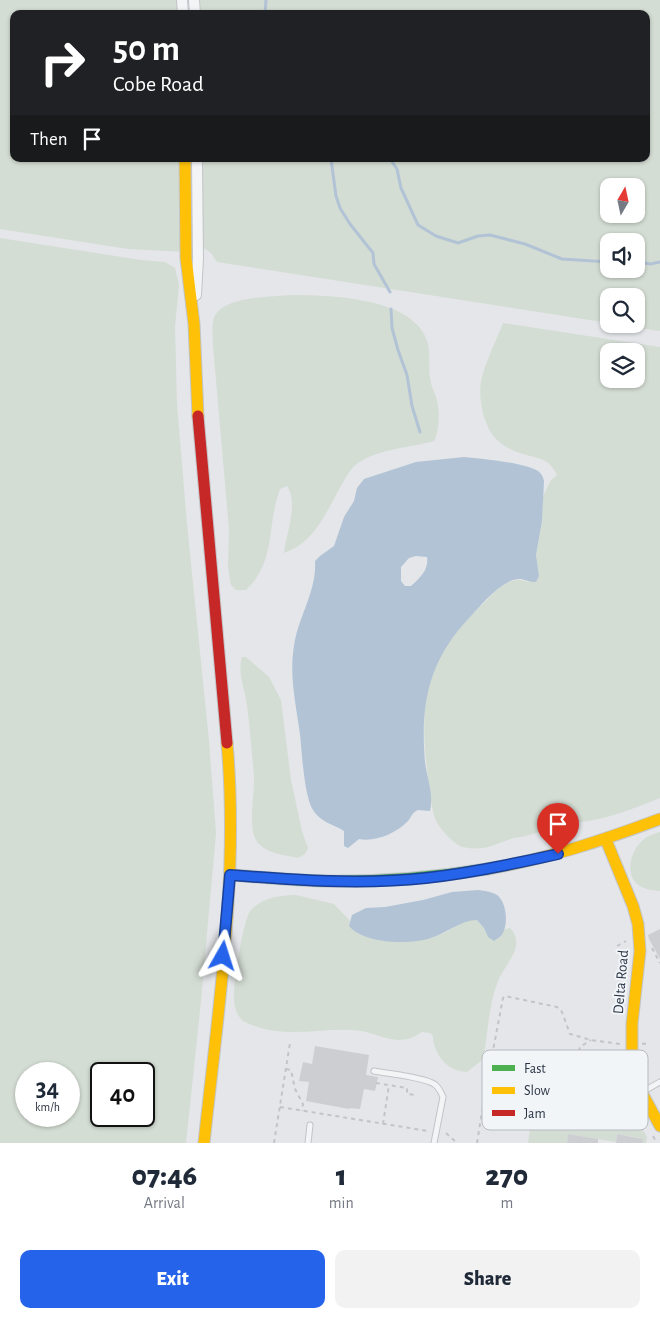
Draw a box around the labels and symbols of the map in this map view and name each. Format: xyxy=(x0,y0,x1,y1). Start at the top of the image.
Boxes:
north arrow xyxy=(600,178,645,222)
pin xyxy=(537,803,579,854)
position arrow xyxy=(196,929,248,981)
street label: Delta Road xyxy=(611,949,631,1015)
legend xyxy=(482,1050,648,1130)
speed limit sign: 40 xyxy=(90,1062,155,1127)
text: Fast xyxy=(524,1062,546,1076)
text: Slow xyxy=(524,1084,551,1098)
text: Jam xyxy=(524,1107,546,1121)

